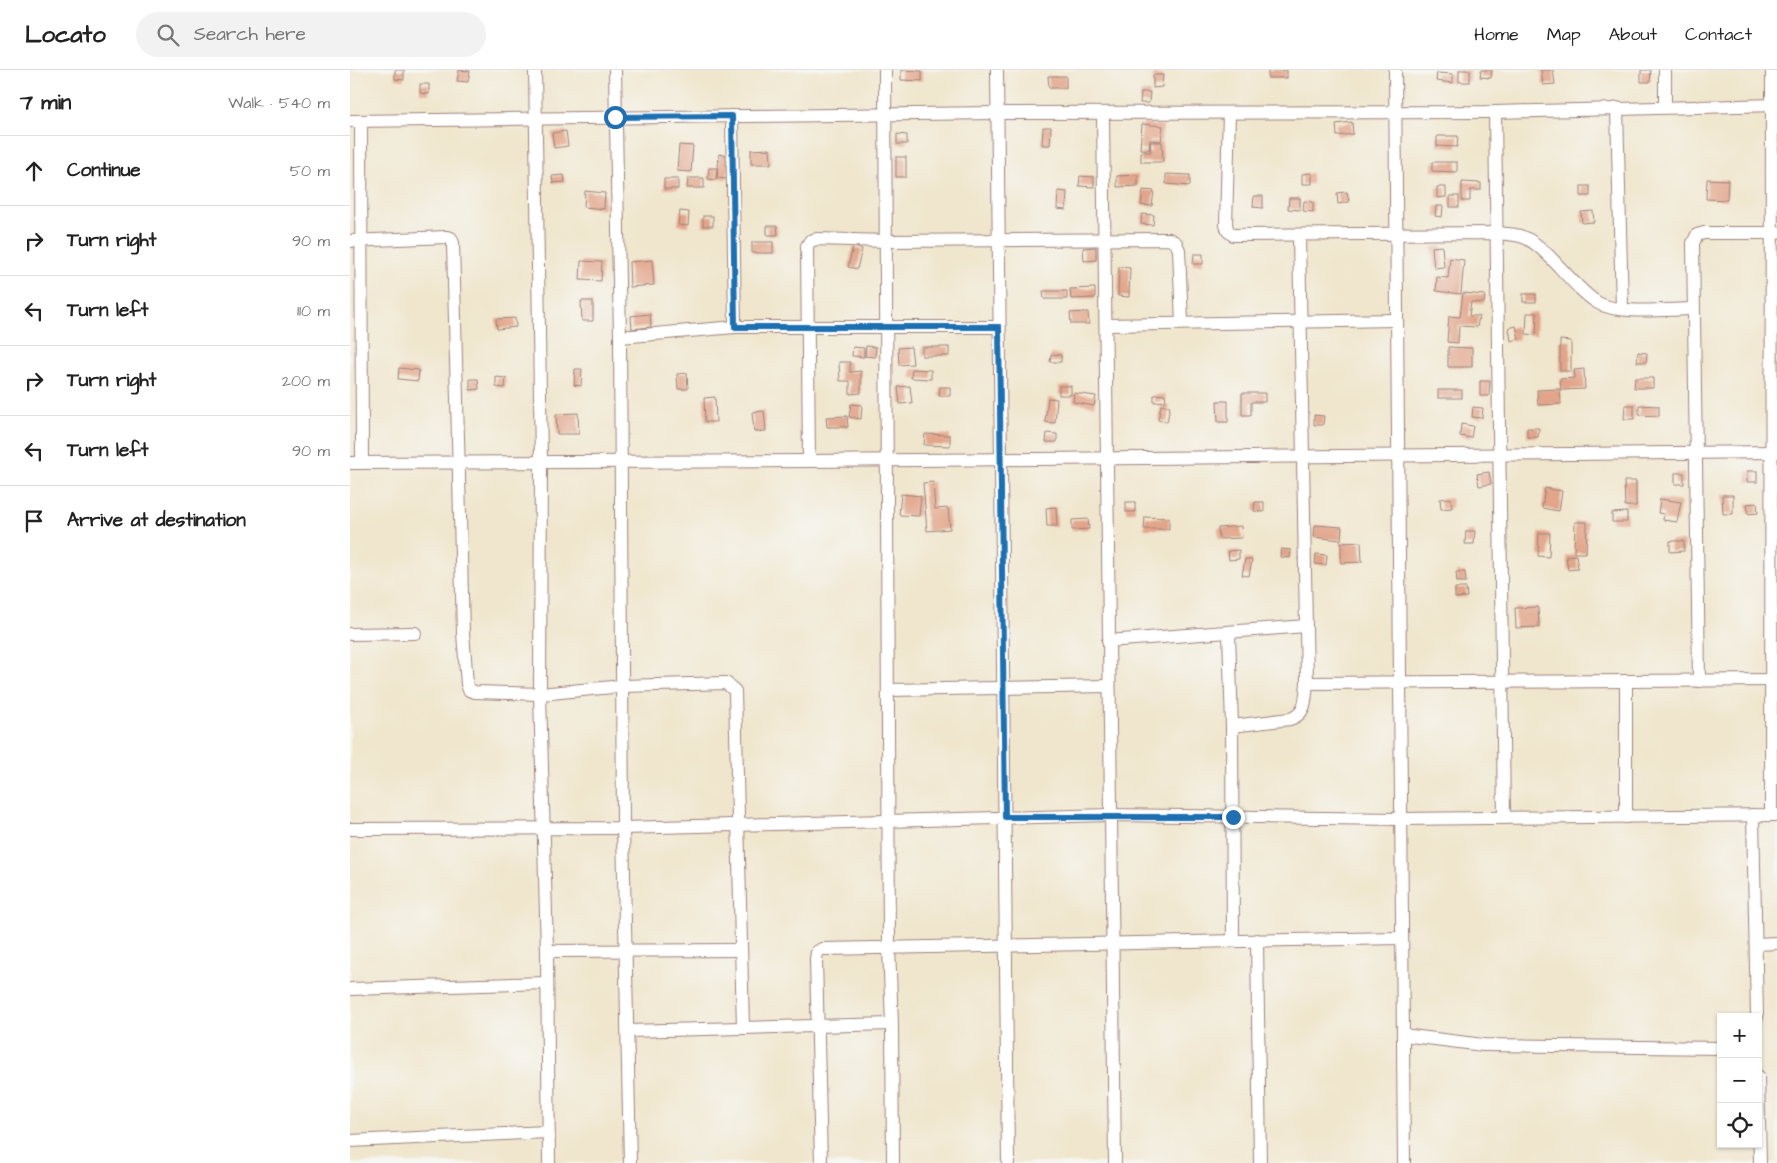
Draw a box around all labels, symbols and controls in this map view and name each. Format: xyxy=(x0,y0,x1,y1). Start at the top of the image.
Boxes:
search box xyxy=(136,12,486,57)
text: Locato xyxy=(25,18,106,52)
icon: search xyxy=(154,21,182,49)
text: Search here xyxy=(194,21,306,48)
text: Home xyxy=(1474,22,1519,47)
text: Map xyxy=(1547,22,1581,47)
text: About xyxy=(1609,22,1657,47)
text: Contact xyxy=(1685,22,1752,47)
text: 7 min xyxy=(20,88,71,117)
text: Walk · 540 m xyxy=(228,92,330,114)
route start xyxy=(604,106,627,129)
icon: ahead xyxy=(20,157,48,185)
text: Continue xyxy=(67,157,141,184)
text: 50 m xyxy=(290,160,330,182)
icon: right xyxy=(20,227,48,255)
text: Turn right xyxy=(67,227,156,254)
text: 90 m xyxy=(292,230,330,252)
icon: left xyxy=(20,297,48,325)
text: Turn left xyxy=(67,297,148,324)
text: 110 m xyxy=(297,300,330,322)
icon: right xyxy=(20,367,48,395)
text: Turn right xyxy=(67,367,156,394)
text: 200 m xyxy=(282,370,330,392)
icon: left xyxy=(20,437,48,465)
text: Turn left xyxy=(67,437,148,464)
text: 90 m xyxy=(292,440,330,462)
icon: arrive xyxy=(20,507,48,535)
text: Arrive at destination xyxy=(67,507,246,534)
route end xyxy=(1222,806,1245,829)
map controls xyxy=(1717,1013,1762,1148)
button: + xyxy=(1717,1013,1762,1058)
button: − xyxy=(1717,1058,1762,1103)
button: locate xyxy=(1717,1103,1762,1148)

